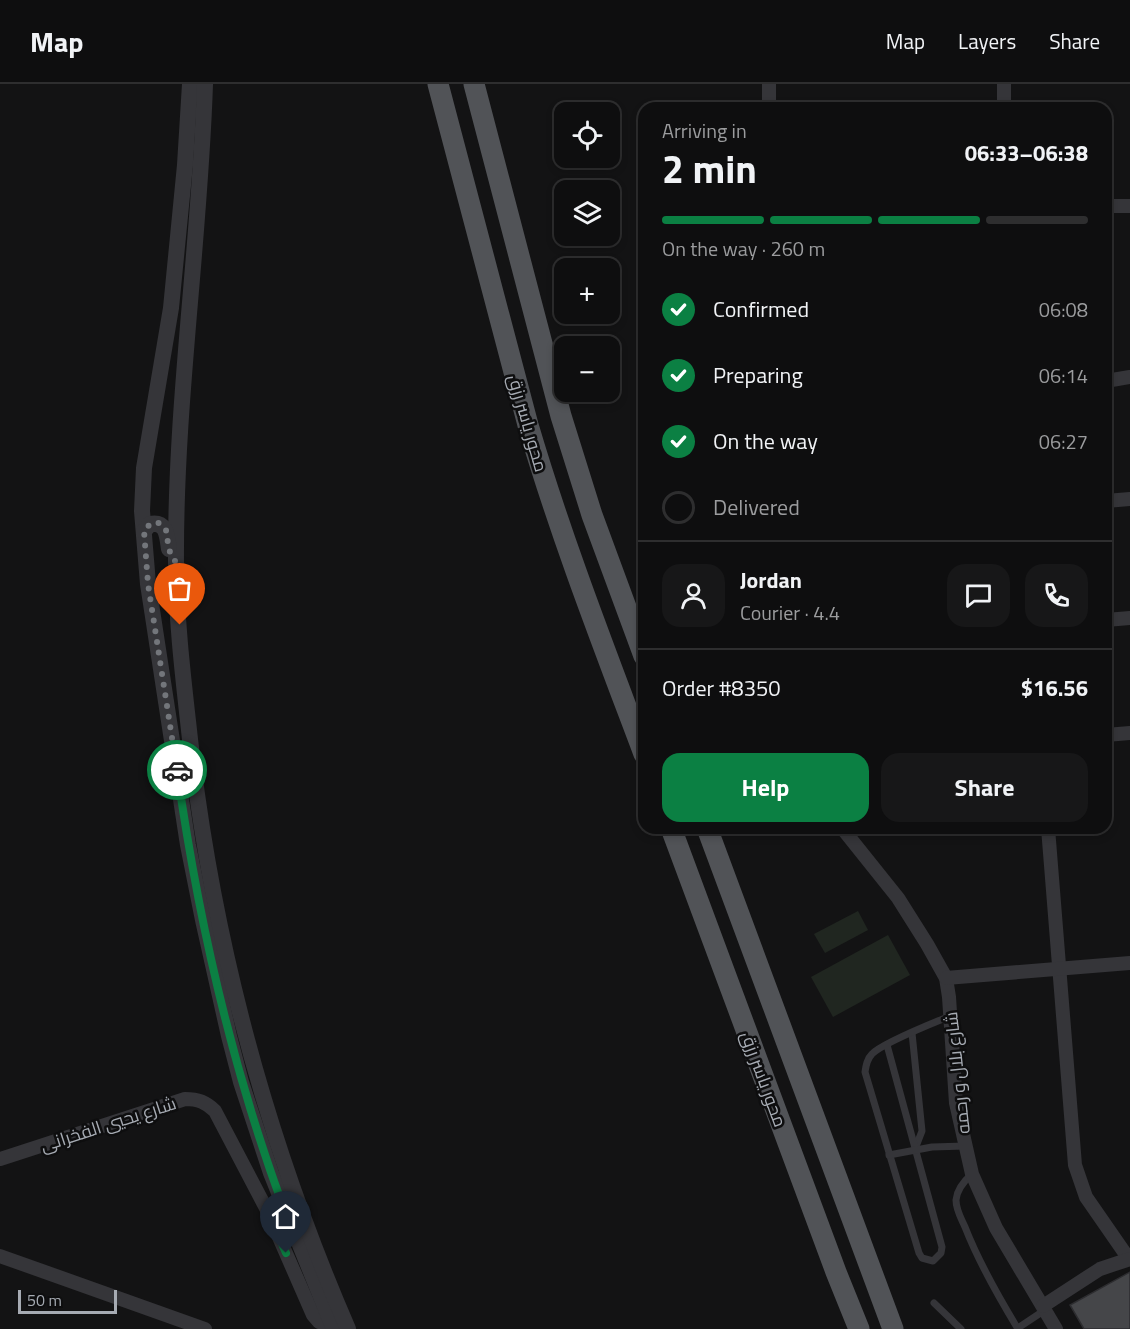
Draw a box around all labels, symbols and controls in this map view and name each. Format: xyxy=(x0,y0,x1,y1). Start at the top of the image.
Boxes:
text: Map xyxy=(30,20,84,63)
text: Map xyxy=(886,25,925,57)
text: Layers xyxy=(958,25,1016,57)
text: Share xyxy=(1049,25,1100,57)
map controls xyxy=(554,102,620,402)
button: locate xyxy=(554,102,620,168)
text: Arriving in xyxy=(662,115,747,146)
text: 06:33–06:38 xyxy=(965,136,1088,170)
text: 2 min xyxy=(662,139,757,198)
button: layers xyxy=(554,180,620,246)
text: On the way · 260 m xyxy=(662,233,825,264)
button: + xyxy=(554,258,620,324)
text: Confirmed xyxy=(713,292,809,326)
icon: check xyxy=(662,293,695,326)
text: 06:08 xyxy=(1039,294,1088,325)
button: − xyxy=(554,336,620,402)
text: Preparing xyxy=(713,358,803,392)
icon: check xyxy=(662,359,695,392)
text: 06:14 xyxy=(1039,360,1088,391)
street label: محور ياسر رزق xyxy=(501,371,555,475)
text: On the way xyxy=(713,424,818,458)
icon: check xyxy=(662,425,695,458)
text: 06:27 xyxy=(1039,426,1088,457)
text: Delivered xyxy=(713,490,800,524)
pin xyxy=(154,563,205,625)
text: Jordan xyxy=(740,563,802,597)
button: person xyxy=(662,564,725,627)
button: chat xyxy=(947,564,1010,627)
button: phone xyxy=(1025,564,1088,627)
icon: bag xyxy=(163,572,196,605)
text: Courier · 4.4 xyxy=(740,597,840,628)
text: Order #8350 xyxy=(662,671,781,705)
text: $16.56 xyxy=(1021,671,1088,705)
courier xyxy=(147,740,207,800)
button: Help xyxy=(662,753,869,822)
button: Share xyxy=(881,753,1088,822)
icon: car xyxy=(161,754,194,787)
street label: شارع بلال و رحمه xyxy=(937,1011,977,1135)
street label: محور ياسر رزق xyxy=(734,1027,794,1131)
street label: شارع يحيي الفخرانى xyxy=(37,1089,179,1159)
pin xyxy=(260,1191,311,1253)
icon: home xyxy=(269,1200,302,1233)
scale bar xyxy=(18,1287,117,1314)
text: 50 m xyxy=(27,1288,62,1312)

